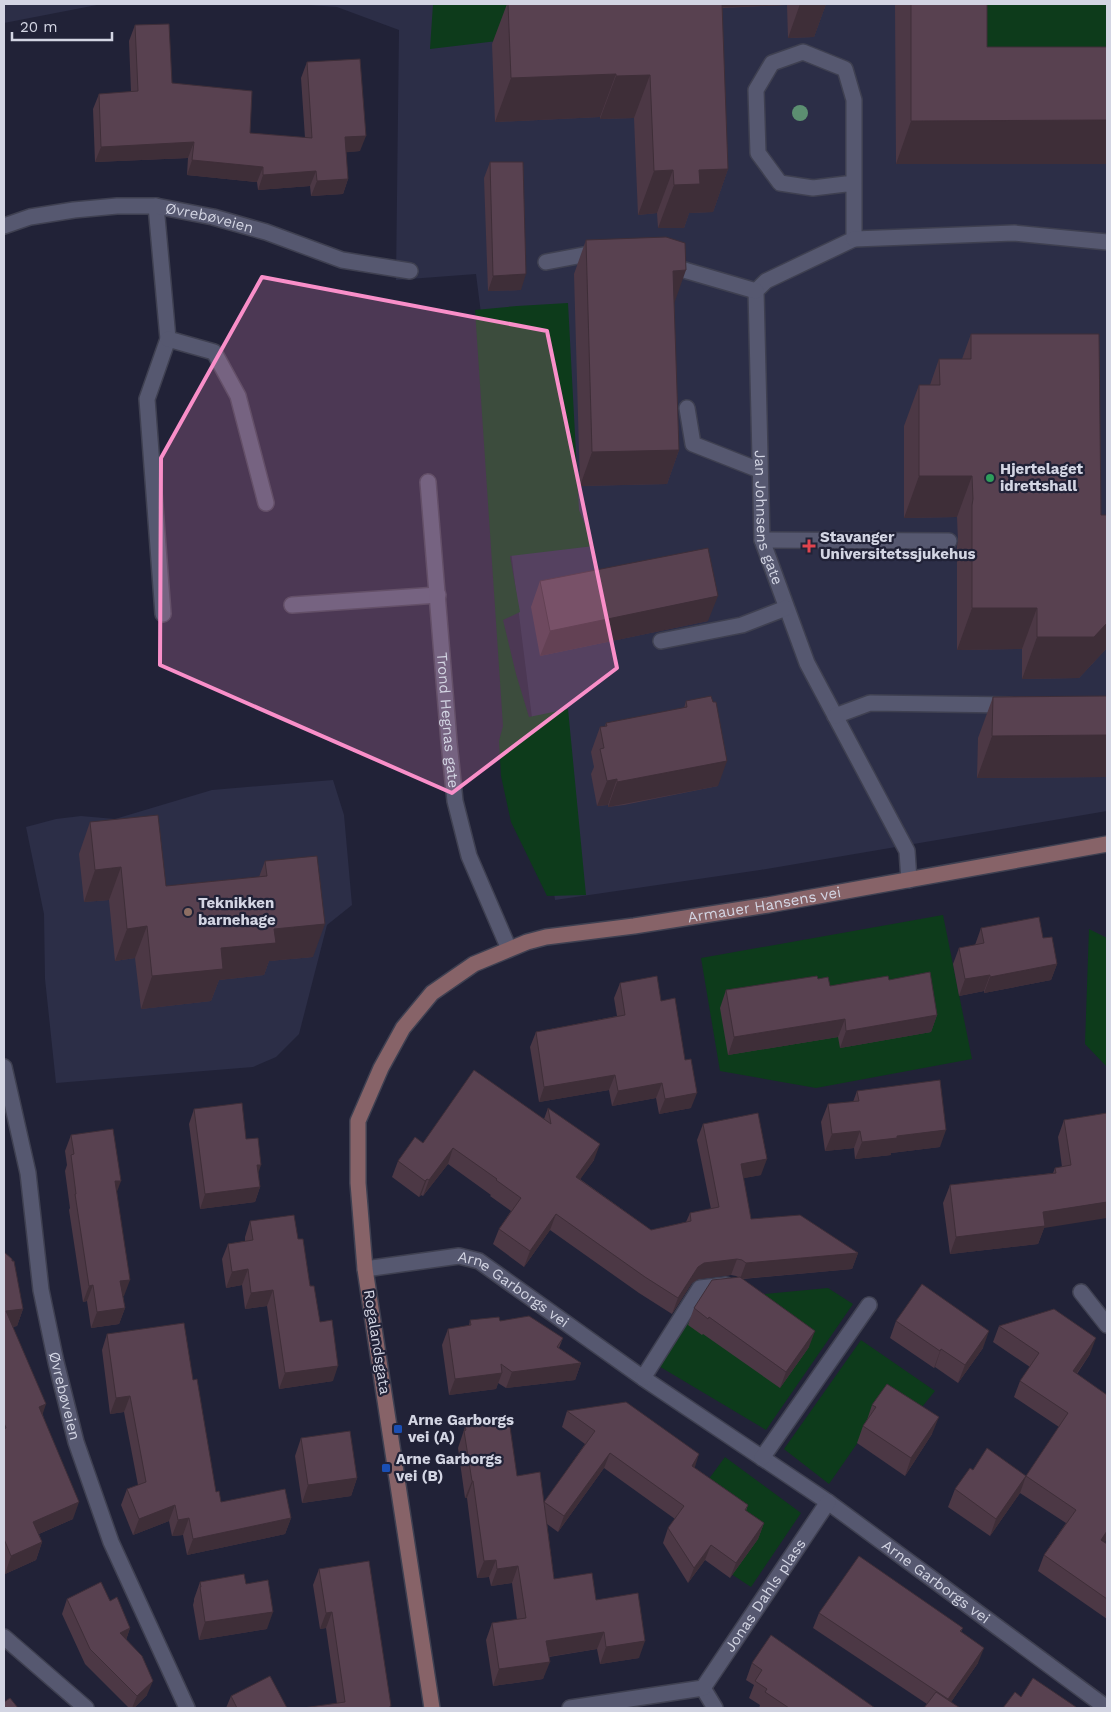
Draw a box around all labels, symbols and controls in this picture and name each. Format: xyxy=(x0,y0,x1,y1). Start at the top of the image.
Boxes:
scale bar xyxy=(12,10,112,42)
text: 20 m xyxy=(20,18,58,36)
street label: Øvrebøveien xyxy=(164,199,256,237)
street label: Jan Johnsens gate xyxy=(751,450,787,587)
place label: Hjertelaget idrettshall xyxy=(1000,460,1083,495)
marker: Hjertelaget idrettshall xyxy=(984,472,996,484)
place label: Stavanger Universitetssjukehus xyxy=(820,528,975,563)
marker: Stavanger Universitetssjukehus xyxy=(802,539,816,553)
street label: Trond Hegnas gate xyxy=(433,652,463,789)
street label: Armauer Hansens vei xyxy=(686,883,842,926)
place label: Teknikken barnehage xyxy=(198,894,276,929)
marker: Teknikken barnehage xyxy=(182,906,194,918)
street label: Arne Garborgs vei xyxy=(456,1247,573,1331)
street label: Rogalandsgata xyxy=(360,1288,394,1396)
street label: Øvrebøveien xyxy=(45,1350,84,1442)
place label: Arne Garborgs vei (A) xyxy=(407,1411,514,1446)
marker: Arne Garborgs vei (A) xyxy=(392,1423,404,1435)
place label: Arne Garborgs vei (B) xyxy=(395,1450,502,1485)
marker: Arne Garborgs vei (B) xyxy=(380,1462,392,1474)
street label: Jonas Dahls plass xyxy=(721,1535,810,1656)
street label: Arne Garborgs vei xyxy=(878,1536,994,1628)

